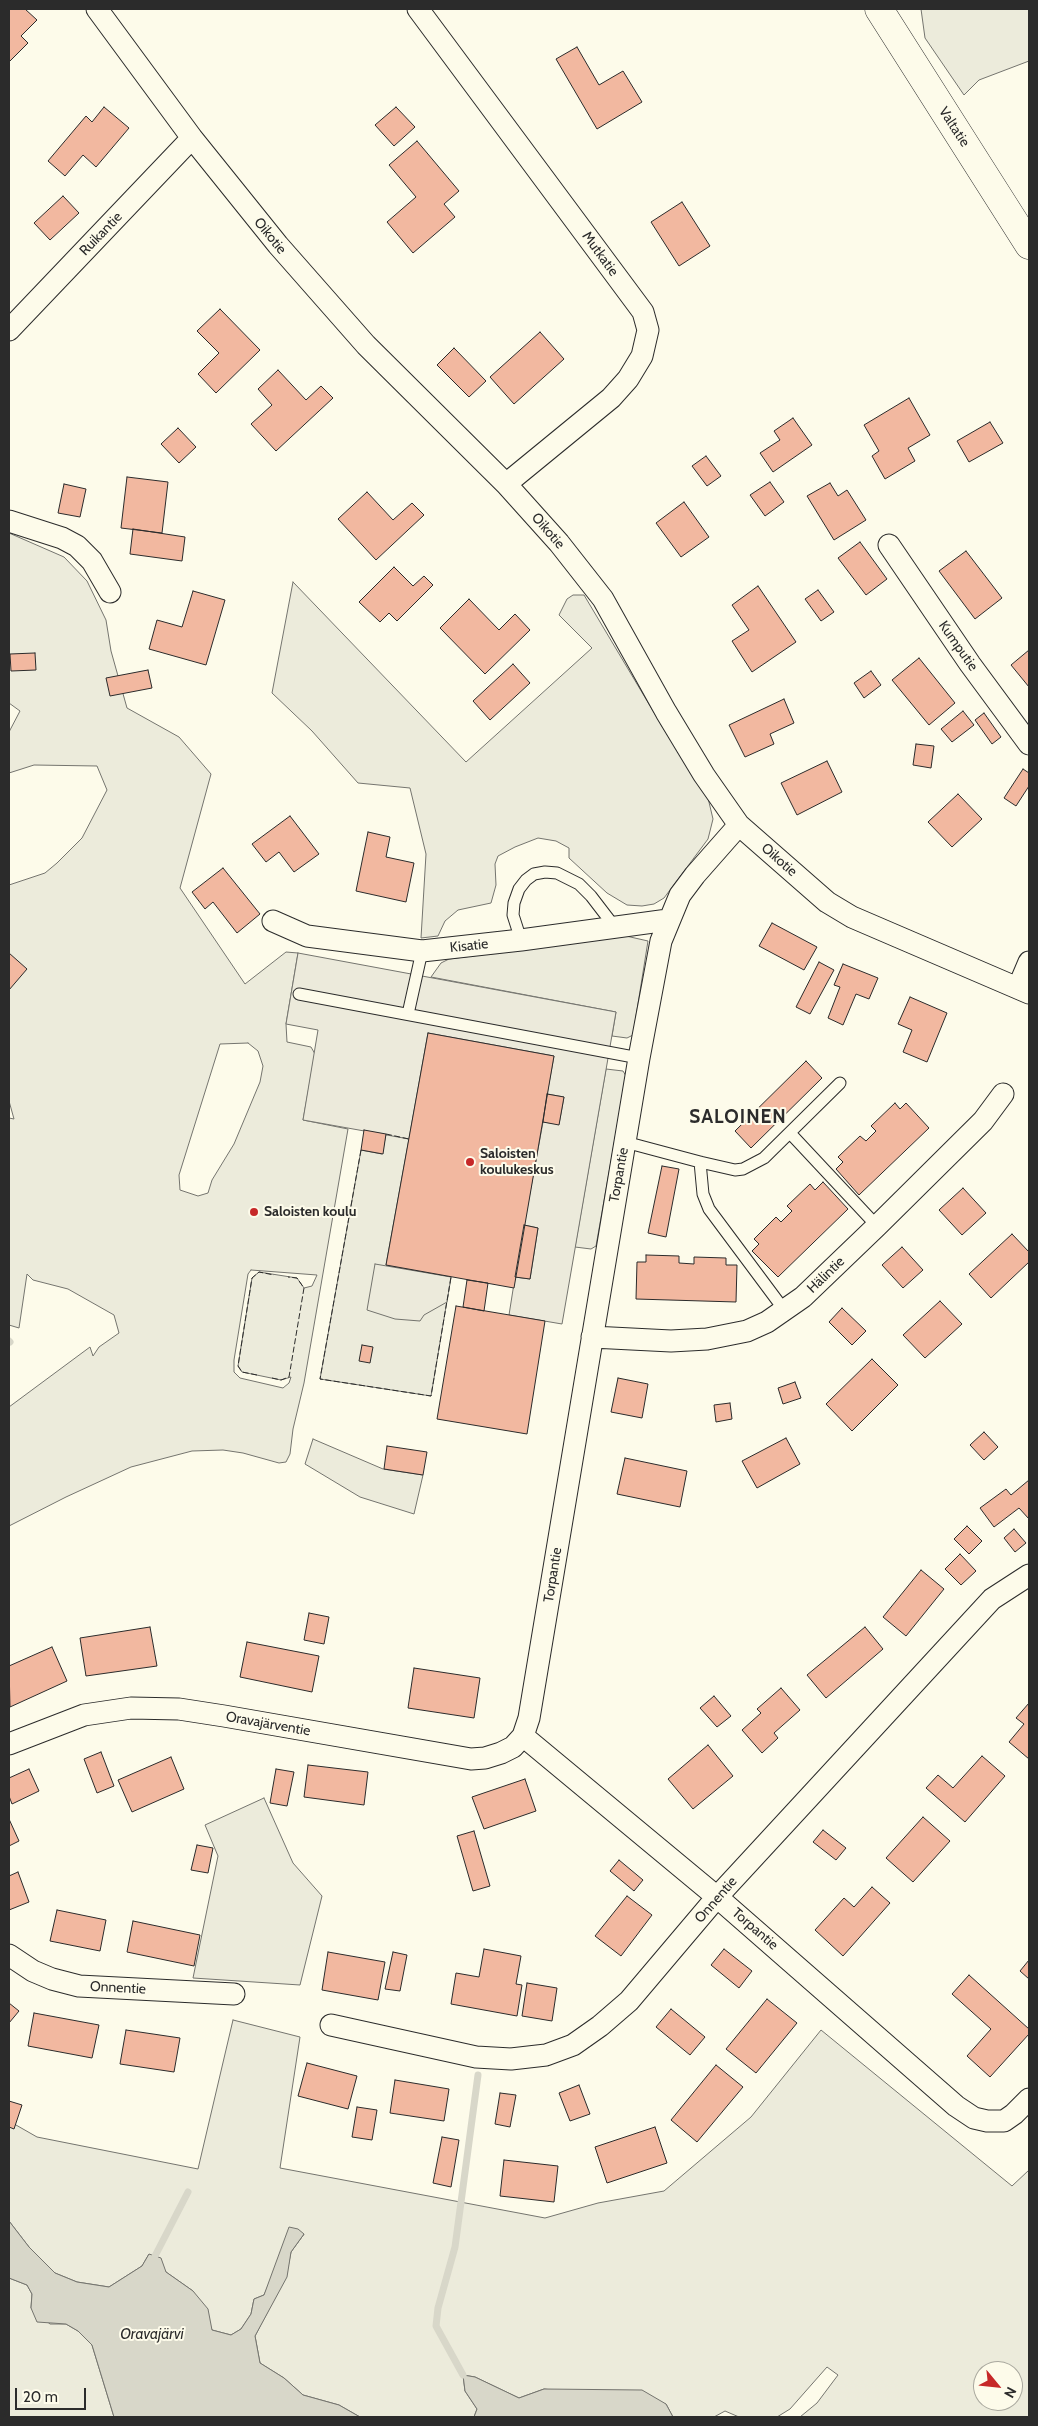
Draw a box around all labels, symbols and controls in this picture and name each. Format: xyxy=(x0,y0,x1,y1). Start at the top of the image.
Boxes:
street label: Valtatie xyxy=(935,104,973,150)
street label: Ruikantie xyxy=(76,209,126,259)
street label: Oikotie xyxy=(250,214,290,258)
street label: Mutkatie xyxy=(578,228,622,280)
street label: Oikotie xyxy=(528,510,568,552)
street label: Kumputie xyxy=(935,618,981,674)
street label: Oikotie xyxy=(758,840,800,880)
street label: Kisatie xyxy=(449,936,489,956)
district label: SALOINEN xyxy=(688,1106,788,1128)
place label: Saloisten koulukeskus xyxy=(480,1146,554,1178)
street label: Torpantie xyxy=(606,1146,632,1204)
marker: Saloisten koulukeskus xyxy=(464,1156,476,1168)
place label: Saloisten koulu xyxy=(264,1204,356,1220)
marker: Saloisten koulu xyxy=(248,1206,260,1218)
street label: Hälintie xyxy=(804,1253,848,1297)
street label: Torpantie xyxy=(540,1546,566,1604)
street label: Oravajärventie xyxy=(224,1708,312,1740)
street label: Onnentie xyxy=(691,1873,741,1927)
street label: Torpantie xyxy=(729,1904,781,1954)
street label: Onnentie xyxy=(90,1978,146,1998)
water label: Oravajärvi xyxy=(120,2326,184,2344)
north arrow xyxy=(973,2361,1023,2411)
scale bar xyxy=(18,2378,89,2410)
text: N xyxy=(1000,2384,1021,2401)
text: 20 m xyxy=(23,2388,58,2406)

